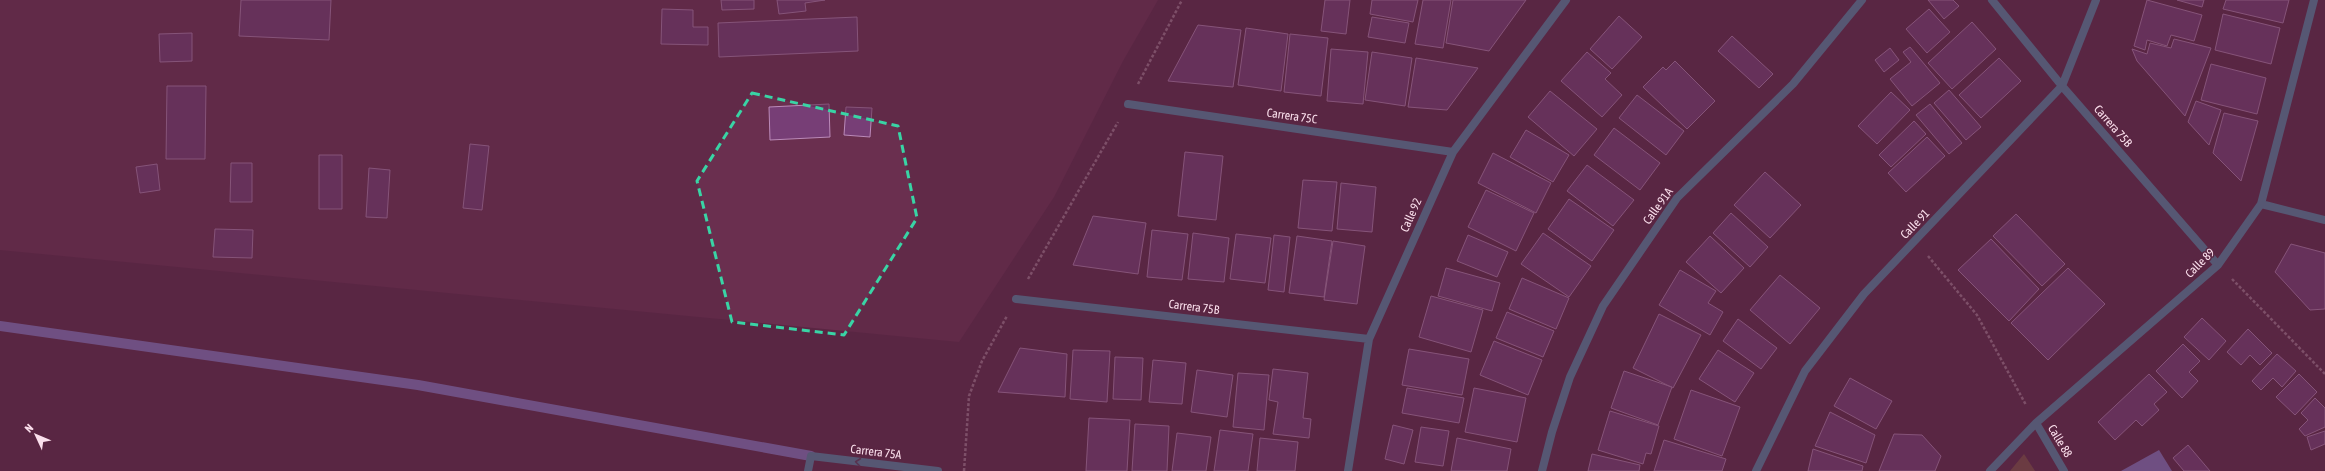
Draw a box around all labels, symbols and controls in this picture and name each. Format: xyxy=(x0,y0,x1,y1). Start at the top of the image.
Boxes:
street label: Carrera 75B xyxy=(2091,102,2135,150)
street label: Carrera 75C xyxy=(1266,106,1319,127)
street label: Calle 91A xyxy=(1640,185,1676,227)
street label: Calle 92 xyxy=(1397,196,1425,234)
street label: Calle 91 xyxy=(1898,206,1933,242)
street label: Calle 89 xyxy=(2182,245,2218,281)
street label: Carrera 75B xyxy=(1168,297,1220,317)
north arrow xyxy=(16,415,56,455)
text: N xyxy=(22,422,35,435)
street label: Calle 88 xyxy=(2045,422,2075,460)
street label: Carrera 75A xyxy=(850,442,902,462)
one-way arrow xyxy=(855,457,861,466)

